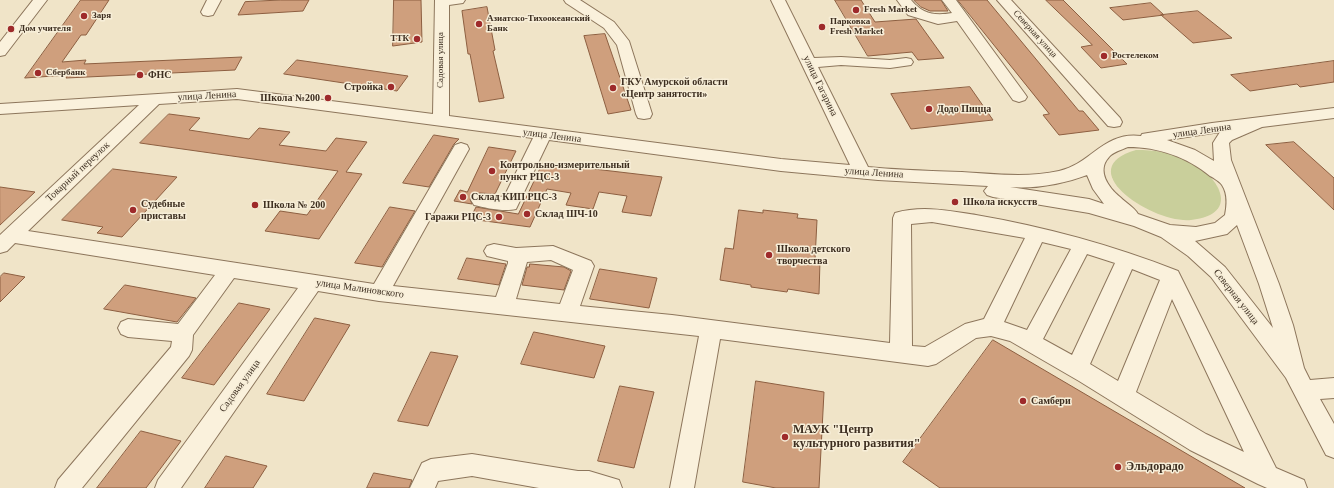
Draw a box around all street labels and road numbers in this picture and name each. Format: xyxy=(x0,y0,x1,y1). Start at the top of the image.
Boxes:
street label: Северная улица xyxy=(1011,8,1059,60)
street label: Садовая улица xyxy=(436,32,446,88)
street label: улица Гагарина xyxy=(800,54,840,118)
street label: улица Ленина xyxy=(177,88,237,104)
street label: улица Ленина xyxy=(1172,121,1232,141)
street label: улица Ленина xyxy=(522,126,582,146)
street label: Товарный переулок xyxy=(44,139,112,205)
street label: улица Ленина xyxy=(844,165,904,181)
street label: Северная улица xyxy=(1211,267,1261,327)
street label: улица Малиновского xyxy=(315,277,405,301)
street label: Садовая улица xyxy=(217,357,263,415)

